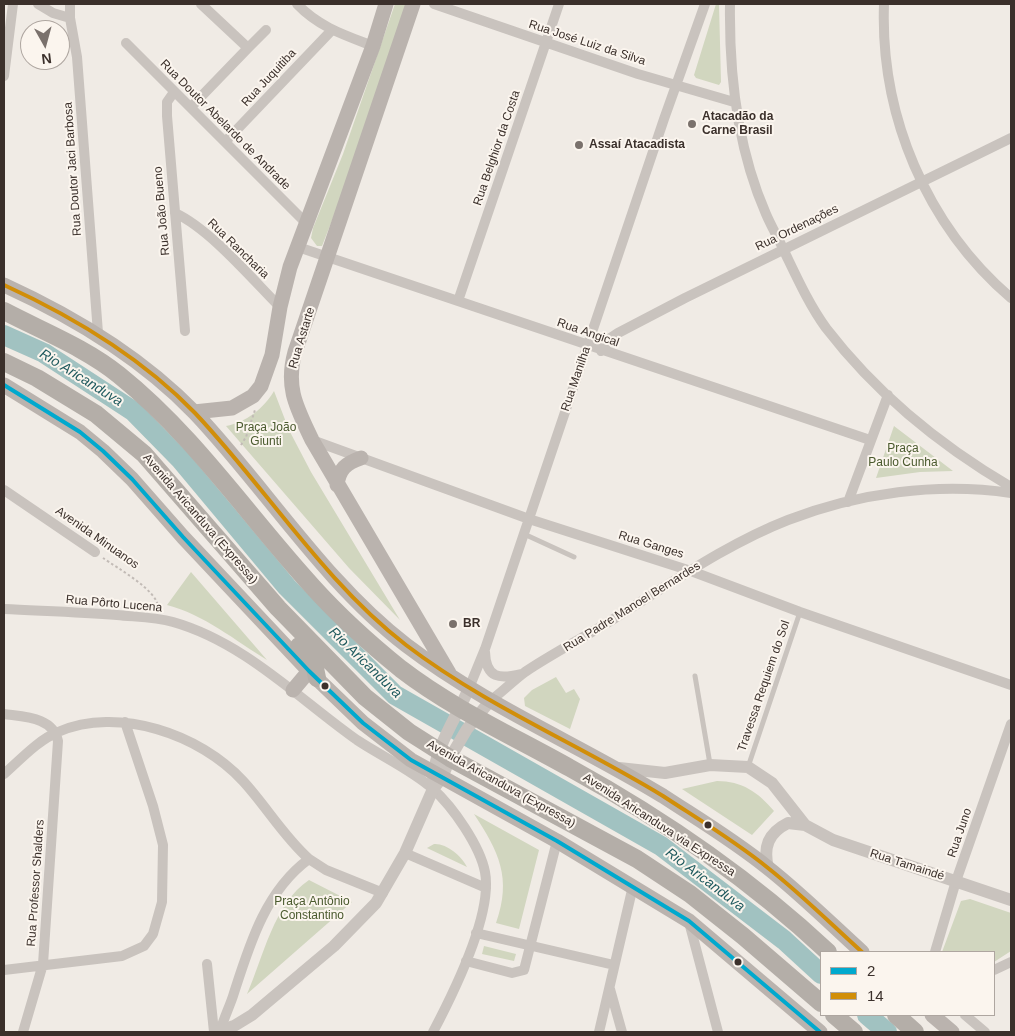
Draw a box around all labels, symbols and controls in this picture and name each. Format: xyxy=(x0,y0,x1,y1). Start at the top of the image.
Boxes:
street label: Rua José Luiz da Silva xyxy=(527,17,647,69)
north arrow xyxy=(20,20,70,70)
street label: Rua Juquitiba xyxy=(239,46,299,110)
text: N xyxy=(41,50,53,67)
street label: Rua Doutor Abelardo de Andrade xyxy=(157,57,293,193)
street label: Rua Belghior da Costa xyxy=(471,89,523,207)
street label: Rua Doutor Jaci Barbosa xyxy=(61,102,85,236)
place label: Atacadão da Carne Brasil xyxy=(702,110,773,138)
marker: Atacadão da Carne Brasil xyxy=(686,118,698,130)
place label: Assaí Atacadista xyxy=(589,138,685,152)
marker: Assaí Atacadista xyxy=(573,139,585,151)
street label: Rua João Bueno xyxy=(151,166,173,256)
street label: Rua Ordenações xyxy=(753,202,841,254)
street label: Rua Rancharia xyxy=(204,216,272,282)
street label: Rua Astarte xyxy=(286,306,318,370)
street label: Rua Angical xyxy=(555,316,621,350)
street label: Rua Manilha xyxy=(558,345,594,413)
water label: Rio Aricanduva xyxy=(36,346,126,410)
park label: Praça João Giunti xyxy=(236,421,296,449)
park label: Praça Paulo Cunha xyxy=(868,442,938,470)
street label: Avenida Aricanduva (Expressa) xyxy=(140,451,260,587)
street label: Avenida Minuanos xyxy=(53,504,141,572)
street label: Rua Ganges xyxy=(617,528,685,562)
street label: Rua Padre Manoel Bernardes xyxy=(561,559,703,655)
street label: Rua Pôrto Lucena xyxy=(65,593,163,615)
place label: BR xyxy=(463,617,480,631)
marker: BR xyxy=(447,618,459,630)
street label: Travessa Requiem do Sol xyxy=(735,619,793,753)
water label: Rio Aricanduva xyxy=(325,624,405,702)
unlabelled marker xyxy=(320,681,330,691)
street label: Avenida Aricanduva (Expressa) xyxy=(424,737,578,831)
street label: Avenida Aricanduva via Expressa xyxy=(580,770,738,880)
street label: Rua Juno xyxy=(945,806,975,860)
street label: Rua Professor Shalders xyxy=(24,819,48,947)
unlabelled marker xyxy=(703,820,713,830)
water label: Rio Aricanduva xyxy=(662,845,748,915)
street label: Rua Tamaindé xyxy=(868,846,946,884)
park label: Praça Antônio Constantino xyxy=(274,895,350,923)
legend xyxy=(820,951,995,1016)
unlabelled marker xyxy=(733,957,743,967)
text: 2 xyxy=(867,962,875,979)
text: 14 xyxy=(867,987,884,1004)

